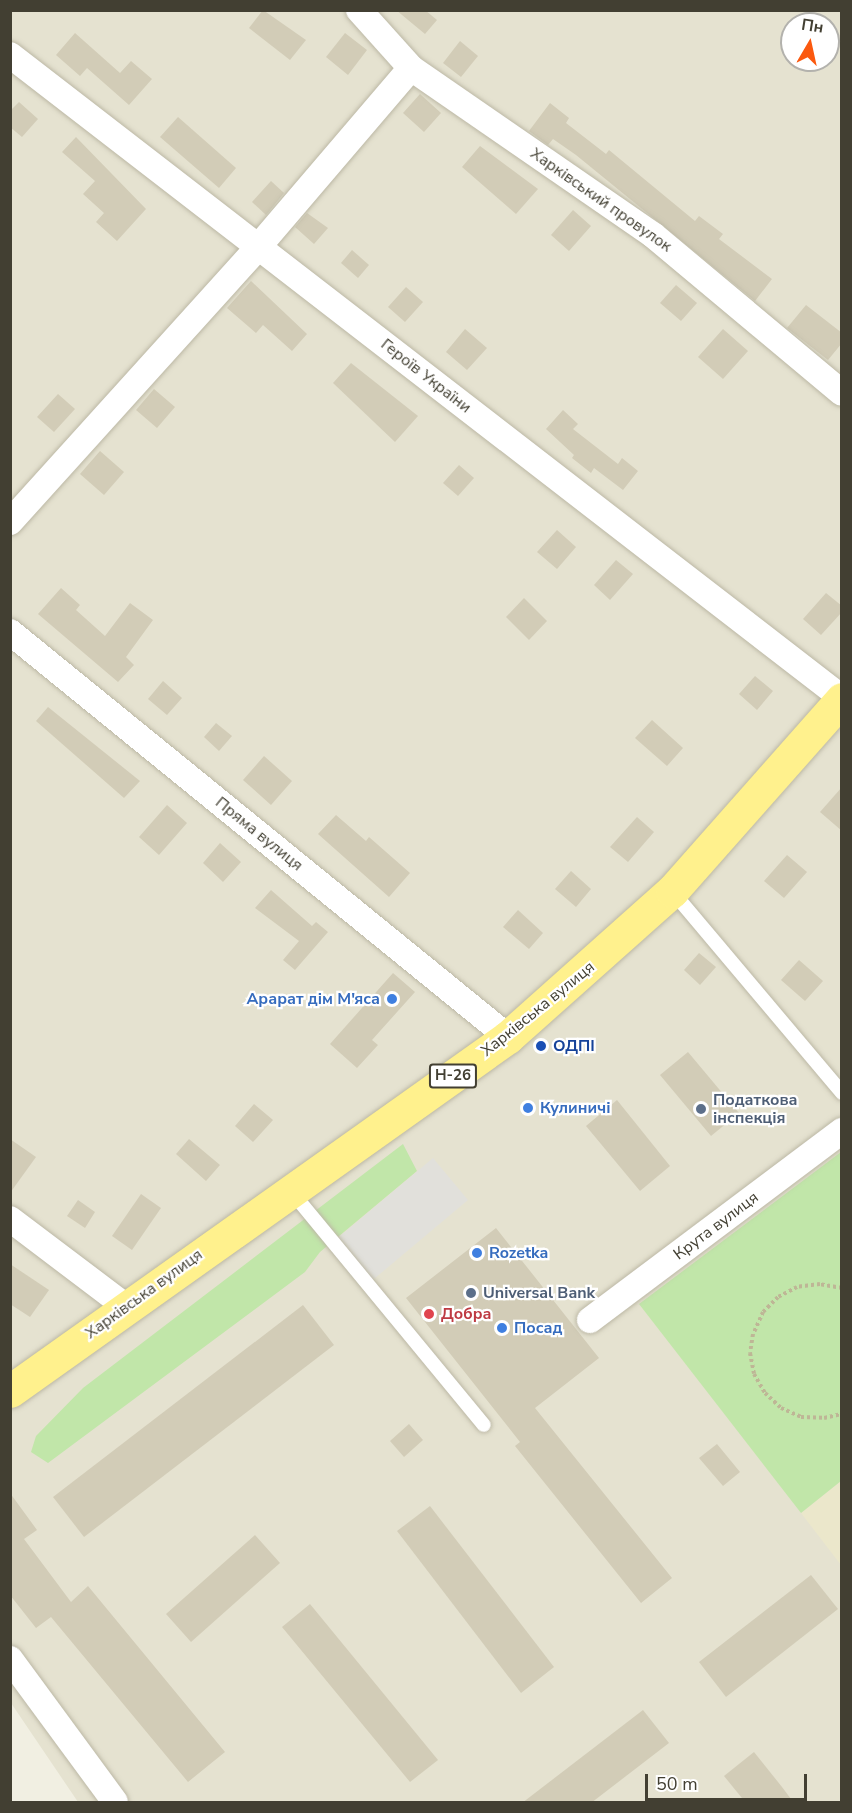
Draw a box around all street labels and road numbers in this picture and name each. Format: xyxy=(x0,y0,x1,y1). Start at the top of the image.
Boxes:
street label: Харківський провулок xyxy=(527,144,675,256)
street label: Героїв України xyxy=(377,335,475,417)
street label: Пряма вулиця xyxy=(211,793,307,875)
street label: Харківська вулиця xyxy=(477,957,599,1061)
road number: Н-26 xyxy=(428,1064,478,1088)
street label: Крута вулиця xyxy=(670,1188,762,1264)
street label: Харківська вулиця xyxy=(82,1245,206,1343)

